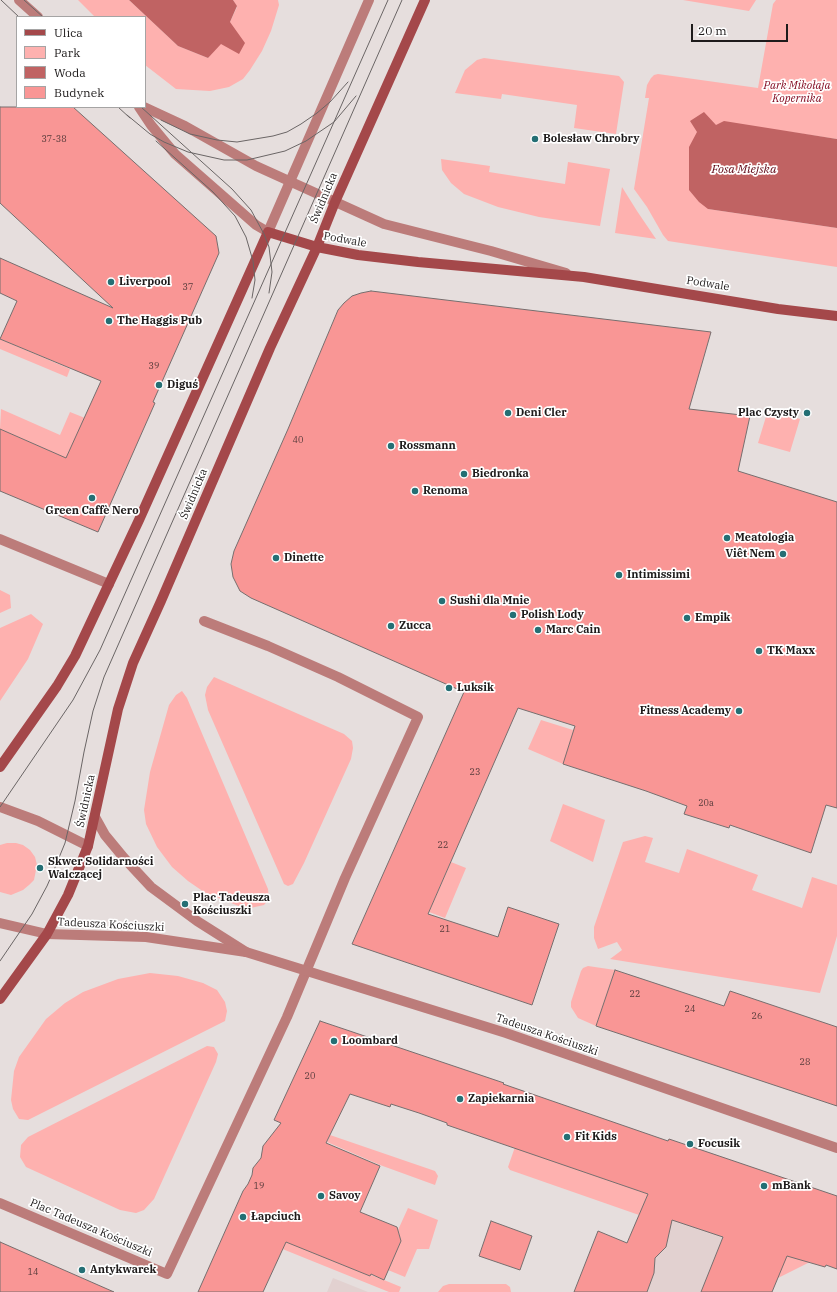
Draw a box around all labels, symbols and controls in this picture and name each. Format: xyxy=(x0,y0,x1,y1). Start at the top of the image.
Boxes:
legend xyxy=(16,16,146,108)
scale bar xyxy=(693,16,790,42)
text: 20 m xyxy=(698,23,727,38)
text: Ulica xyxy=(54,25,83,40)
text: Park xyxy=(54,45,80,60)
text: Woda xyxy=(54,65,86,80)
park label: Park Mikołaja Kopernika xyxy=(764,79,830,105)
text: Budynek xyxy=(54,85,104,100)
place label: Bolesław Chrobry xyxy=(543,132,640,146)
house number: 37-38 xyxy=(41,134,67,144)
marker: Bolesław Chrobry xyxy=(530,134,540,144)
water label: Fosa Miejska xyxy=(711,163,777,177)
street label: Świdnicka xyxy=(307,171,341,225)
street label: Podwale xyxy=(323,230,367,250)
street label: Podwale xyxy=(686,274,730,294)
place label: Liverpool xyxy=(119,275,171,289)
marker: Liverpool xyxy=(106,277,116,287)
house number: 37 xyxy=(183,282,193,292)
place label: The Haggis Pub xyxy=(117,314,202,328)
marker: The Haggis Pub xyxy=(104,316,114,326)
house number: 39 xyxy=(149,361,159,371)
place label: Diguś xyxy=(167,378,198,392)
marker: Diguś xyxy=(154,380,164,390)
place label: Deni Cler xyxy=(516,406,567,420)
place label: Plac Czysty xyxy=(738,406,799,420)
marker: Deni Cler xyxy=(503,408,513,418)
marker: Plac Czysty xyxy=(802,408,812,418)
house number: 40 xyxy=(293,435,303,445)
place label: Rossmann xyxy=(399,439,456,453)
marker: Rossmann xyxy=(386,441,396,451)
street label: Świdnicka xyxy=(177,467,211,521)
place label: Biedronka xyxy=(472,467,529,481)
marker: Biedronka xyxy=(459,469,469,479)
place label: Renoma xyxy=(423,484,468,498)
marker: Renoma xyxy=(410,486,420,496)
marker: Green Caffè Nero xyxy=(87,493,97,503)
place label: Green Caffè Nero xyxy=(45,504,139,518)
place label: Meatologia xyxy=(735,531,794,545)
marker: Meatologia xyxy=(722,533,732,543)
place label: Viêt Nem xyxy=(726,547,775,561)
marker: Viêt Nem xyxy=(778,549,788,559)
place label: Dinette xyxy=(284,551,324,565)
marker: Dinette xyxy=(271,553,281,563)
place label: Intimissimi xyxy=(627,568,690,582)
marker: Intimissimi xyxy=(614,570,624,580)
place label: Sushi dla Mnie xyxy=(450,594,529,608)
marker: Sushi dla Mnie xyxy=(437,596,447,606)
place label: Polish Lody xyxy=(521,608,584,622)
marker: Polish Lody xyxy=(508,610,518,620)
place label: Empik xyxy=(695,611,730,625)
marker: Empik xyxy=(682,613,692,623)
place label: Zucca xyxy=(399,619,431,633)
marker: Zucca xyxy=(386,621,396,631)
place label: Marc Cain xyxy=(546,623,600,637)
marker: Marc Cain xyxy=(533,625,543,635)
place label: TK Maxx xyxy=(767,644,815,658)
marker: TK Maxx xyxy=(754,646,764,656)
place label: Luksik xyxy=(457,681,494,695)
marker: Luksik xyxy=(444,683,454,693)
place label: Fitness Academy xyxy=(640,704,731,718)
marker: Fitness Academy xyxy=(734,706,744,716)
house number: 23 xyxy=(470,767,480,777)
street label: Świdnicka xyxy=(74,773,98,829)
house number: 20a xyxy=(698,798,714,808)
house number: 22 xyxy=(438,840,448,850)
place label: Skwer Solidarności Walczącej xyxy=(48,855,153,881)
marker: Skwer Solidarności Walczącej xyxy=(35,863,45,873)
place label: Plac Tadeusza Kościuszki xyxy=(193,891,270,917)
marker: Plac Tadeusza Kościuszki xyxy=(180,899,190,909)
street label: Tadeusza Kościuszki xyxy=(57,916,165,934)
house number: 21 xyxy=(440,924,450,934)
house number: 22 xyxy=(630,989,640,999)
house number: 24 xyxy=(685,1004,695,1014)
street label: Tadeusza Kościuszki xyxy=(494,1011,600,1059)
house number: 26 xyxy=(752,1011,762,1021)
place label: Loombard xyxy=(342,1034,398,1048)
marker: Loombard xyxy=(329,1036,339,1046)
house number: 28 xyxy=(800,1057,810,1067)
house number: 20 xyxy=(305,1071,315,1081)
place label: Zapiekarnia xyxy=(468,1092,534,1106)
marker: Zapiekarnia xyxy=(455,1094,465,1104)
place label: Fit Kids xyxy=(575,1130,617,1144)
marker: Fit Kids xyxy=(562,1132,572,1142)
place label: Focusik xyxy=(698,1137,740,1151)
marker: Focusik xyxy=(685,1139,695,1149)
place label: mBank xyxy=(772,1179,811,1193)
house number: 19 xyxy=(254,1181,264,1191)
marker: mBank xyxy=(759,1181,769,1191)
place label: Savoy xyxy=(329,1189,361,1203)
marker: Savoy xyxy=(316,1191,326,1201)
street label: Plac Tadeusza Kościuszki xyxy=(28,1196,154,1260)
place label: Łapciuch xyxy=(251,1210,301,1224)
marker: Łapciuch xyxy=(238,1212,248,1222)
place label: Antykwarek xyxy=(90,1263,156,1277)
marker: Antykwarek xyxy=(77,1265,87,1275)
house number: 14 xyxy=(28,1267,38,1277)

